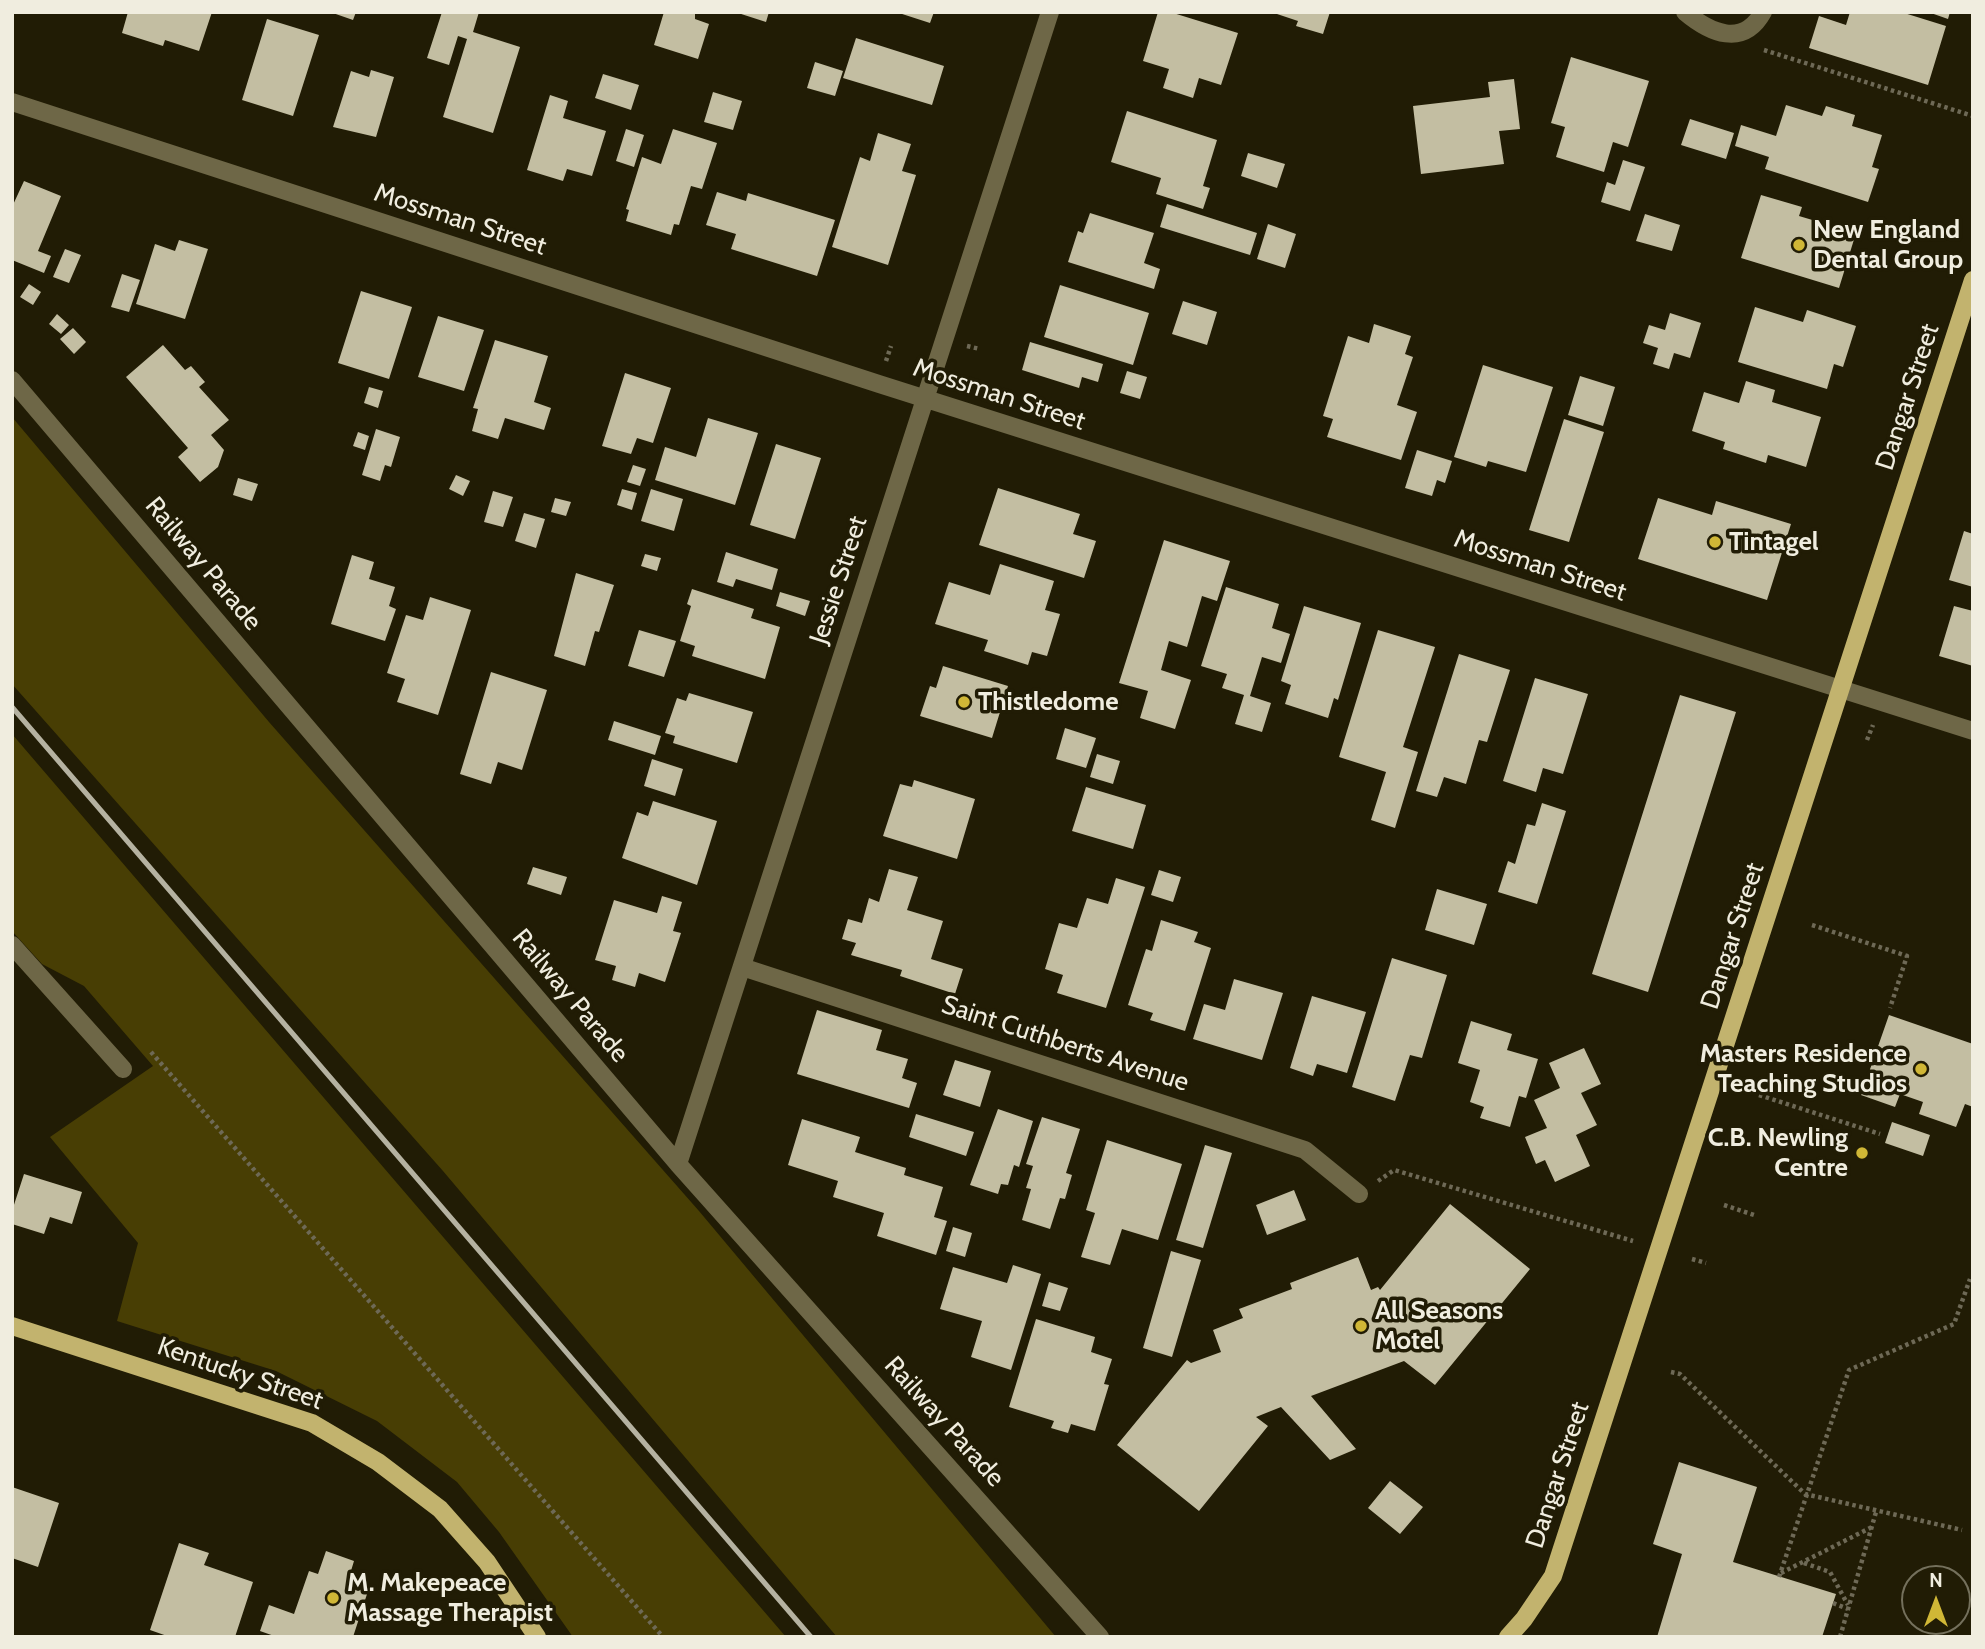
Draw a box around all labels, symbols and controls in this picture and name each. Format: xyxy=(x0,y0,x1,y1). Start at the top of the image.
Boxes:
street label: Mossman Street xyxy=(370,177,550,263)
place label: New England Dental Group xyxy=(1813,214,1963,276)
marker: New England Dental Group xyxy=(1791,237,1807,253)
street label: Dangar Street xyxy=(1870,320,1946,474)
street label: Mossman Street xyxy=(909,352,1089,438)
street label: Railway Parade xyxy=(138,491,268,637)
street label: Jessie Street xyxy=(804,512,874,648)
street label: Mossman Street xyxy=(1450,523,1630,609)
place label: Tintagel xyxy=(1729,526,1819,558)
marker: Tintagel xyxy=(1707,534,1723,550)
place label: Thistledome xyxy=(978,686,1119,718)
marker: Thistledome xyxy=(956,694,972,710)
street label: Dangar Street xyxy=(1695,859,1771,1013)
street label: Railway Parade xyxy=(505,923,635,1069)
street label: Saint Cuthberts Avenue xyxy=(937,989,1193,1099)
place label: Masters Residence Teaching Studios xyxy=(1700,1038,1907,1100)
marker: Masters Residence Teaching Studios xyxy=(1913,1061,1929,1077)
place label: C.B. Newling Centre xyxy=(1708,1122,1848,1184)
marker: C.B. Newling Centre xyxy=(1854,1145,1870,1161)
place label: All Seasons Motel xyxy=(1375,1295,1503,1356)
marker: All Seasons Motel xyxy=(1353,1318,1369,1334)
street label: Kentucky Street xyxy=(153,1331,327,1417)
street label: Railway Parade xyxy=(877,1350,1011,1494)
street label: Dangar Street xyxy=(1520,1398,1596,1552)
north arrow xyxy=(1901,1565,1971,1635)
place label: M. Makepeace Massage Therapist xyxy=(347,1567,553,1628)
text: N xyxy=(1929,1569,1943,1592)
marker: M. Makepeace Massage Therapist xyxy=(325,1590,341,1606)

